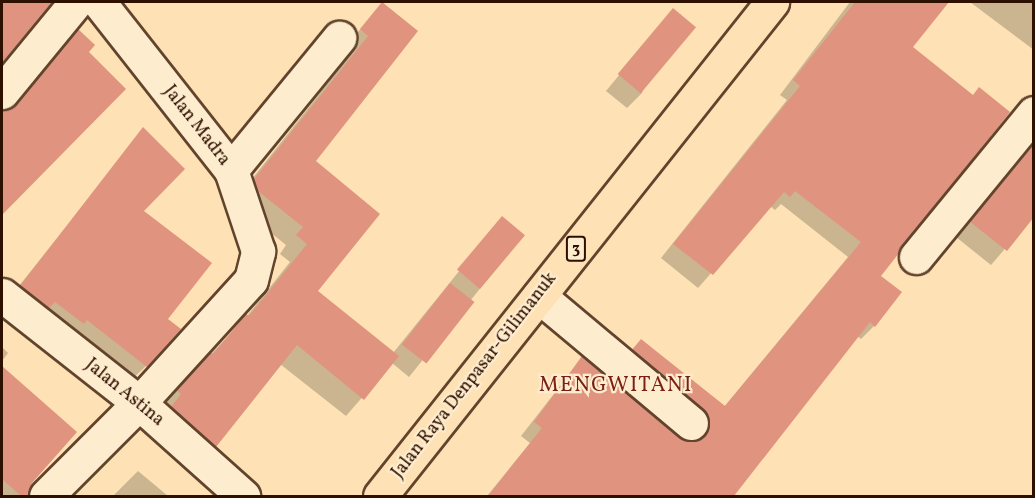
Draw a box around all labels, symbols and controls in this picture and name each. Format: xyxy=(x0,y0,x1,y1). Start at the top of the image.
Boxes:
street label: Jalan Madra xyxy=(158,82,234,170)
road number: 3 xyxy=(566,236,586,262)
street label: Jalan Raya Denpasar-Gilimanuk xyxy=(388,269,562,483)
street label: Jalan Astina xyxy=(80,355,168,431)
district label: MENGWITANI xyxy=(539,373,693,399)

